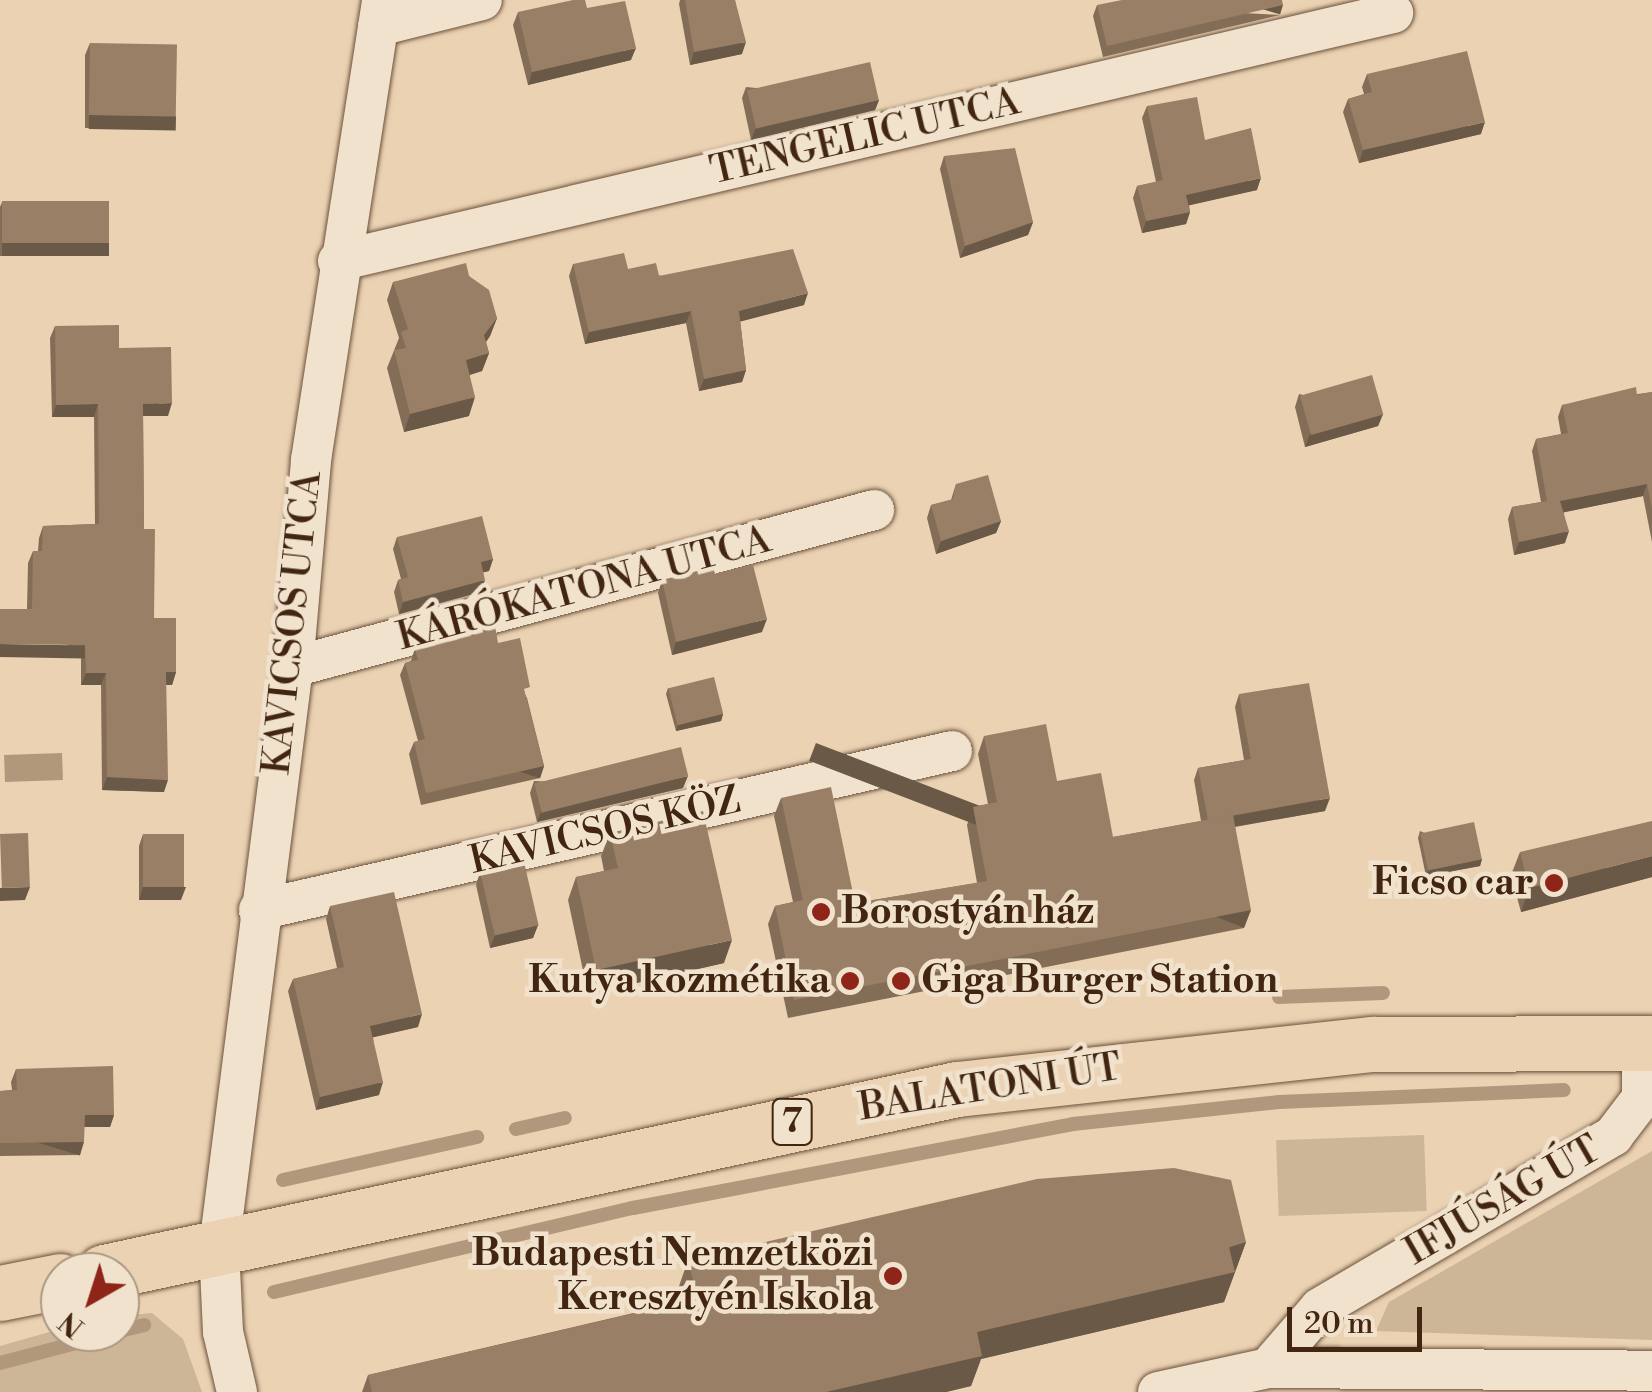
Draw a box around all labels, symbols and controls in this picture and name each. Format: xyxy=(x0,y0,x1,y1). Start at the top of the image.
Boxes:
street label: TENGELIC UTCA xyxy=(706,79,1024,195)
street label: KAVICSOS UTCA xyxy=(254,469,332,777)
street label: KÁRÓKATONA UTCA xyxy=(392,517,776,661)
street label: KAVICSOS KÖZ xyxy=(465,778,745,884)
place label: Ficso car xyxy=(1372,860,1534,906)
marker: Ficso car xyxy=(1543,872,1565,894)
place label: Borostyán ház xyxy=(841,889,1094,935)
marker: Borostyán ház xyxy=(810,901,832,923)
place label: Kutya kozmétika xyxy=(528,958,830,1004)
place label: Giga Burger Station xyxy=(921,958,1278,1004)
marker: Kutya kozmétika xyxy=(839,970,861,992)
marker: Giga Burger Station xyxy=(890,970,912,992)
street label: BALATONI ÚT xyxy=(856,1045,1124,1131)
road number: 7 xyxy=(770,1092,814,1152)
street label: IFJÚSÁG ÚT xyxy=(1397,1127,1609,1275)
place label: Budapesti Nemzetközi Keresztyén Iskola xyxy=(472,1231,873,1320)
north arrow xyxy=(40,1252,140,1352)
marker: Budapesti Nemzetközi Keresztyén Iskola xyxy=(882,1265,904,1287)
scale bar xyxy=(1292,1287,1427,1349)
text: N xyxy=(52,1304,92,1345)
text: 20 m xyxy=(1304,1305,1373,1343)

